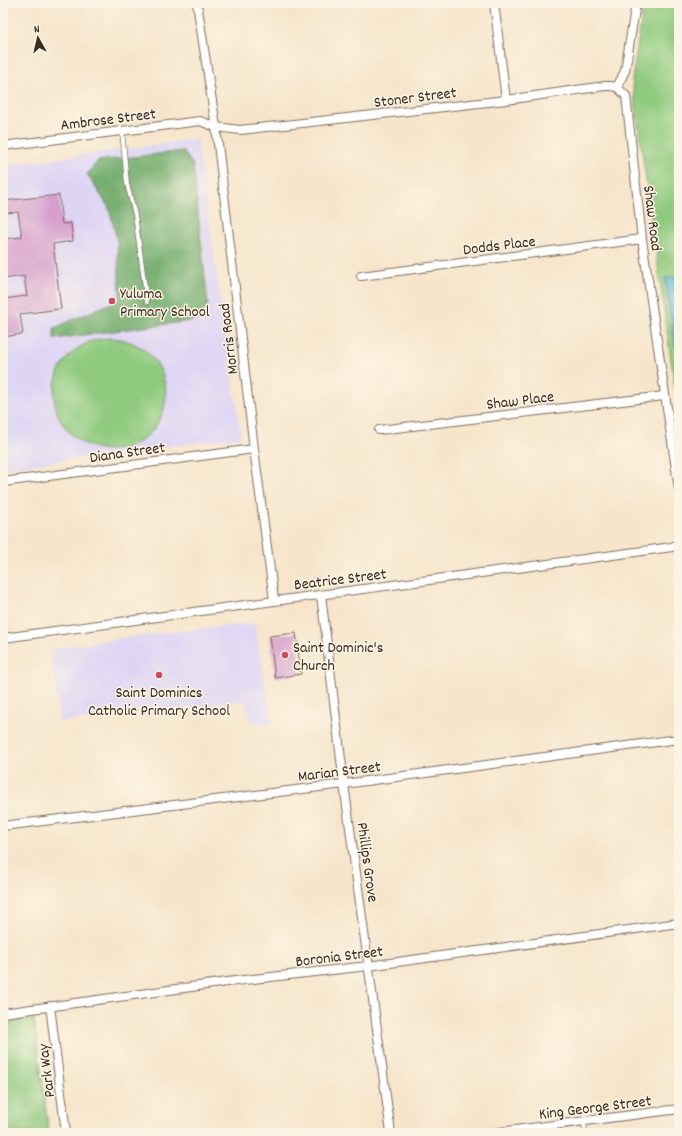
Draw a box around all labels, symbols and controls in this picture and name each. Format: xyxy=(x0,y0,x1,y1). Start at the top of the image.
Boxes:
north arrow xyxy=(18,18,58,58)
text: N xyxy=(33,22,41,38)
street label: Stoner Street xyxy=(373,82,458,115)
street label: Ambrose Street xyxy=(59,103,157,138)
street label: Shaw Road xyxy=(636,184,667,252)
street label: Dodds Place xyxy=(462,231,537,262)
place label: Yuluma Primary School xyxy=(120,283,210,324)
marker: Yuluma Primary School xyxy=(107,296,117,306)
street label: Morris Road xyxy=(214,302,245,376)
street label: Shaw Place xyxy=(485,386,555,417)
street label: Diana Street xyxy=(88,437,167,470)
street label: Beatrice Street xyxy=(293,563,388,598)
place label: Saint Dominic's Church xyxy=(293,637,384,678)
marker: Saint Dominic's Church xyxy=(280,650,290,660)
marker: Saint Dominics Catholic Primary School xyxy=(154,670,164,680)
place label: Saint Dominics Catholic Primary School xyxy=(88,682,230,723)
street label: Marian Street xyxy=(297,756,382,789)
street label: Phillips Grove xyxy=(350,821,384,904)
street label: Boronia Street xyxy=(294,941,385,974)
street label: Park Way xyxy=(33,1042,62,1099)
street label: King George Street xyxy=(538,1090,653,1127)

